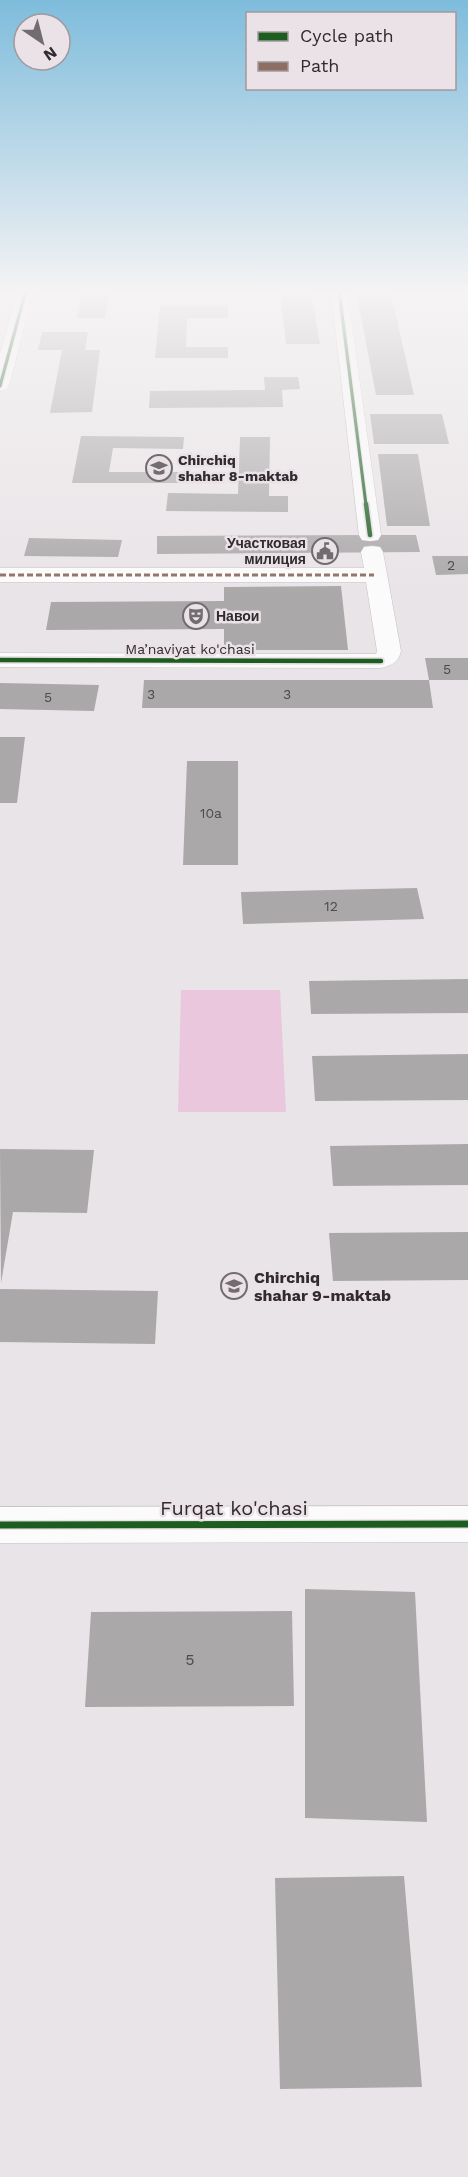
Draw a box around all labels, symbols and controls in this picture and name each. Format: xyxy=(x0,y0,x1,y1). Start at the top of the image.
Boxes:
north arrow xyxy=(12,12,72,72)
legend xyxy=(246,12,456,90)
text: Cycle path xyxy=(300,25,394,46)
text: N xyxy=(40,43,61,65)
text: Path xyxy=(300,55,340,76)
place label: Chirchiq shahar 8-maktab xyxy=(178,452,298,484)
school or university icon: Chirchiq shahar 8-maktab xyxy=(144,453,174,483)
place label: Участковая милиция xyxy=(227,535,306,567)
public building icon: Участковая милиция xyxy=(310,536,340,566)
house number: 2 xyxy=(447,557,455,573)
theatre icon: Навои xyxy=(181,601,211,631)
place label: Навои xyxy=(216,608,259,624)
street label: Ma’naviyat ko'chasi xyxy=(125,641,255,657)
house number: 5 xyxy=(443,661,451,677)
house number: 3 xyxy=(147,686,155,702)
house number: 3 xyxy=(283,686,291,702)
house number: 5 xyxy=(44,689,52,705)
house number: 10a xyxy=(200,805,222,821)
house number: 12 xyxy=(324,898,338,914)
place label: Chirchiq shahar 9-maktab xyxy=(254,1268,391,1305)
school or university icon: Chirchiq shahar 9-maktab xyxy=(219,1271,249,1301)
street label: Furqat ko'chasi xyxy=(160,1496,308,1520)
house number: 5 xyxy=(185,1650,195,1669)

